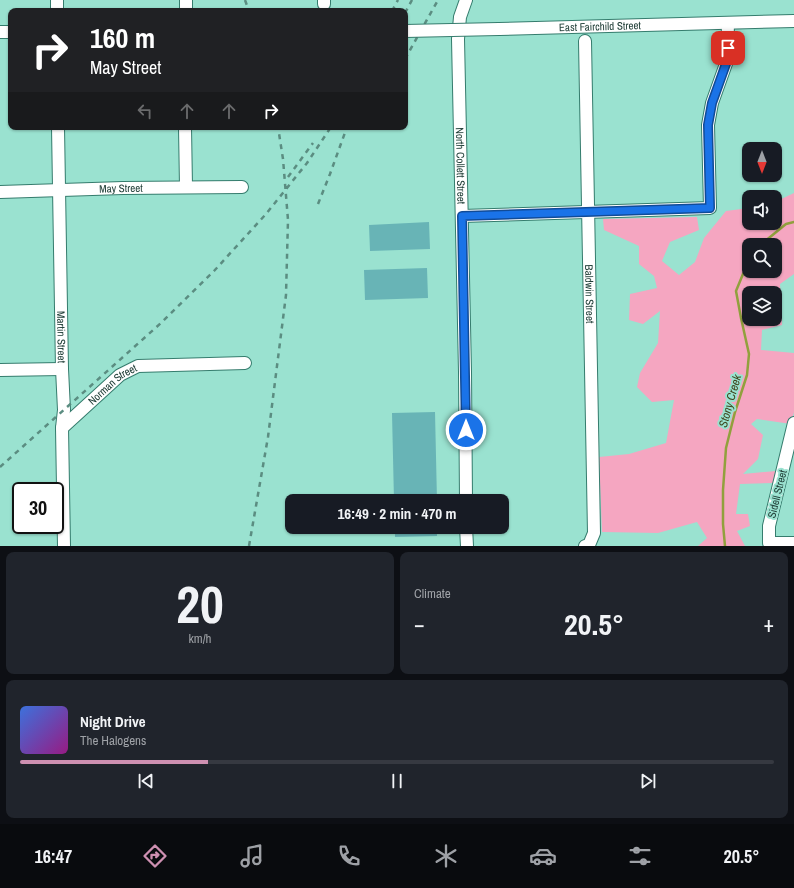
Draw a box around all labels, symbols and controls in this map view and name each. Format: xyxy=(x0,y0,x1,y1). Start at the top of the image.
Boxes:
street label: East Fairchild Street xyxy=(559,18,642,34)
text: 160 m xyxy=(90,19,155,57)
icon: right xyxy=(24,24,76,76)
pin xyxy=(711,31,745,65)
icon: arrive xyxy=(717,37,739,59)
text: May Street xyxy=(90,55,161,80)
icon: left xyxy=(134,100,156,122)
icon: ahead xyxy=(176,100,198,122)
icon: ahead xyxy=(218,100,240,122)
icon: right xyxy=(260,100,282,122)
street label: North Collett Street xyxy=(453,127,468,205)
north arrow xyxy=(742,142,782,182)
map controls xyxy=(742,142,782,326)
street label: May Street xyxy=(99,181,143,196)
button: sound xyxy=(742,190,782,230)
button: search xyxy=(742,238,782,278)
street label: Baldwin Street xyxy=(582,264,597,324)
button: layers xyxy=(742,286,782,326)
street label: Martin Street xyxy=(54,311,69,364)
street label: Norman Street xyxy=(85,361,140,408)
water label: Stony Creek xyxy=(715,372,745,429)
position arrow xyxy=(445,409,487,451)
street label: Sidell Street xyxy=(764,468,790,520)
speed limit sign: 30 xyxy=(12,482,64,534)
text: 16:49 · 2 min · 470 m xyxy=(338,503,456,524)
text: 20 xyxy=(176,569,224,639)
text: Climate xyxy=(414,585,451,602)
text: 20.5° xyxy=(564,604,624,644)
text: − xyxy=(414,609,425,639)
text: + xyxy=(763,609,774,639)
text: km/h xyxy=(188,630,212,647)
text: Night Drive xyxy=(80,711,146,732)
text: The Halogens xyxy=(80,732,146,749)
icon: previous xyxy=(135,770,157,792)
icon: pause xyxy=(386,770,408,792)
icon: next xyxy=(637,770,659,792)
icon: directions xyxy=(141,842,169,870)
icon: music xyxy=(238,842,266,870)
icon: phone xyxy=(335,842,363,870)
icon: climate xyxy=(432,842,460,870)
icon: car xyxy=(529,842,557,870)
icon: filters xyxy=(626,842,654,870)
text: 16:47 xyxy=(35,844,72,869)
text: 20.5° xyxy=(723,844,759,869)

